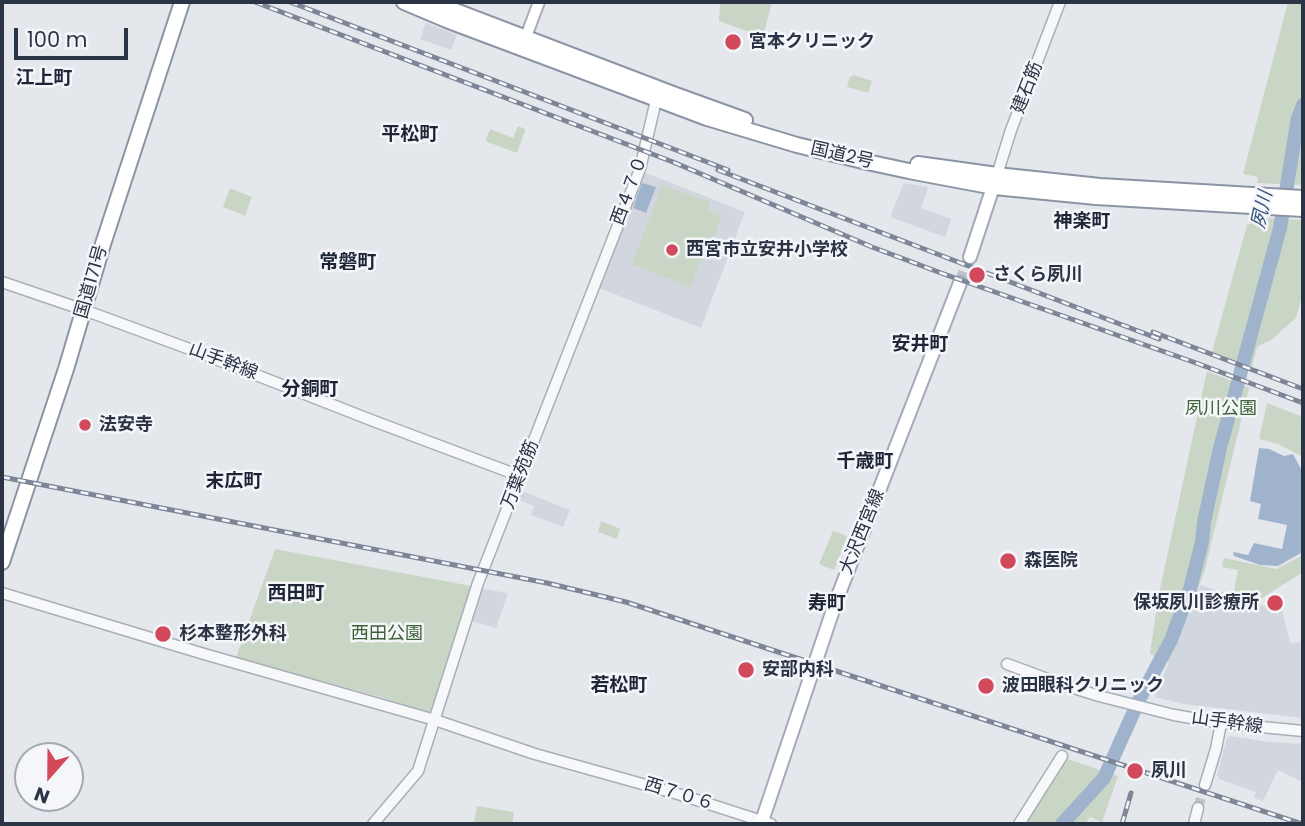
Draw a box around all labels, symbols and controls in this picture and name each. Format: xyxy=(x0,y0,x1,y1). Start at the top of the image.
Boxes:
scale bar xyxy=(18,14,131,58)
text: 100 m xyxy=(27,25,87,54)
place label: 宮本クリニック xyxy=(749,31,875,53)
marker: 宮本クリニック xyxy=(723,32,743,52)
street label: 建石筋 xyxy=(1008,59,1048,117)
district label: 江上町 xyxy=(16,68,72,90)
district label: 平松町 xyxy=(382,124,438,146)
street label: 国道2号 xyxy=(808,138,876,174)
street label: 西４７０ xyxy=(608,153,652,229)
water label: 夙川 xyxy=(1248,189,1278,231)
district label: 神楽町 xyxy=(1054,211,1110,233)
place label: 西宮市立安井小学校 xyxy=(686,239,848,261)
marker: 西宮市立安井小学校 xyxy=(664,242,680,258)
street label: 国道171号 xyxy=(71,243,113,321)
district label: 常磐町 xyxy=(320,252,376,274)
place label: さくら夙川 xyxy=(993,264,1083,286)
marker: さくら夙川 xyxy=(967,265,987,285)
district label: 安井町 xyxy=(892,334,948,356)
street label: 山手幹線 xyxy=(186,339,260,385)
district label: 分銅町 xyxy=(282,379,338,401)
park label: 夙川公園 xyxy=(1185,398,1257,420)
place label: 法安寺 xyxy=(99,414,153,436)
marker: 法安寺 xyxy=(77,417,93,433)
street label: 万葉苑筋 xyxy=(498,438,544,512)
district label: 千歳町 xyxy=(837,451,893,473)
district label: 末広町 xyxy=(206,471,262,493)
street label: 大沢西宮線 xyxy=(836,486,890,578)
place label: 森医院 xyxy=(1024,550,1078,572)
marker: 森医院 xyxy=(998,551,1018,571)
district label: 西田町 xyxy=(268,583,324,605)
place label: 保坂夙川診療所 xyxy=(1133,592,1259,614)
district label: 寿町 xyxy=(808,593,846,615)
marker: 保坂夙川診療所 xyxy=(1265,593,1285,613)
place label: 杉本整形外科 xyxy=(179,623,287,645)
park label: 西田公園 xyxy=(351,623,423,645)
marker: 杉本整形外科 xyxy=(153,624,173,644)
place label: 安部内科 xyxy=(762,659,834,681)
marker: 安部内科 xyxy=(736,660,756,680)
district label: 若松町 xyxy=(591,675,647,697)
place label: 波田眼科クリニック xyxy=(1002,675,1164,697)
marker: 波田眼科クリニック xyxy=(976,676,996,696)
street label: 山手幹線 xyxy=(1190,707,1264,739)
north arrow xyxy=(14,742,84,812)
place label: 夙川 xyxy=(1151,760,1187,782)
marker: 夙川 xyxy=(1125,761,1145,781)
street label: 西７０６ xyxy=(641,774,717,816)
text: N xyxy=(31,780,54,810)

